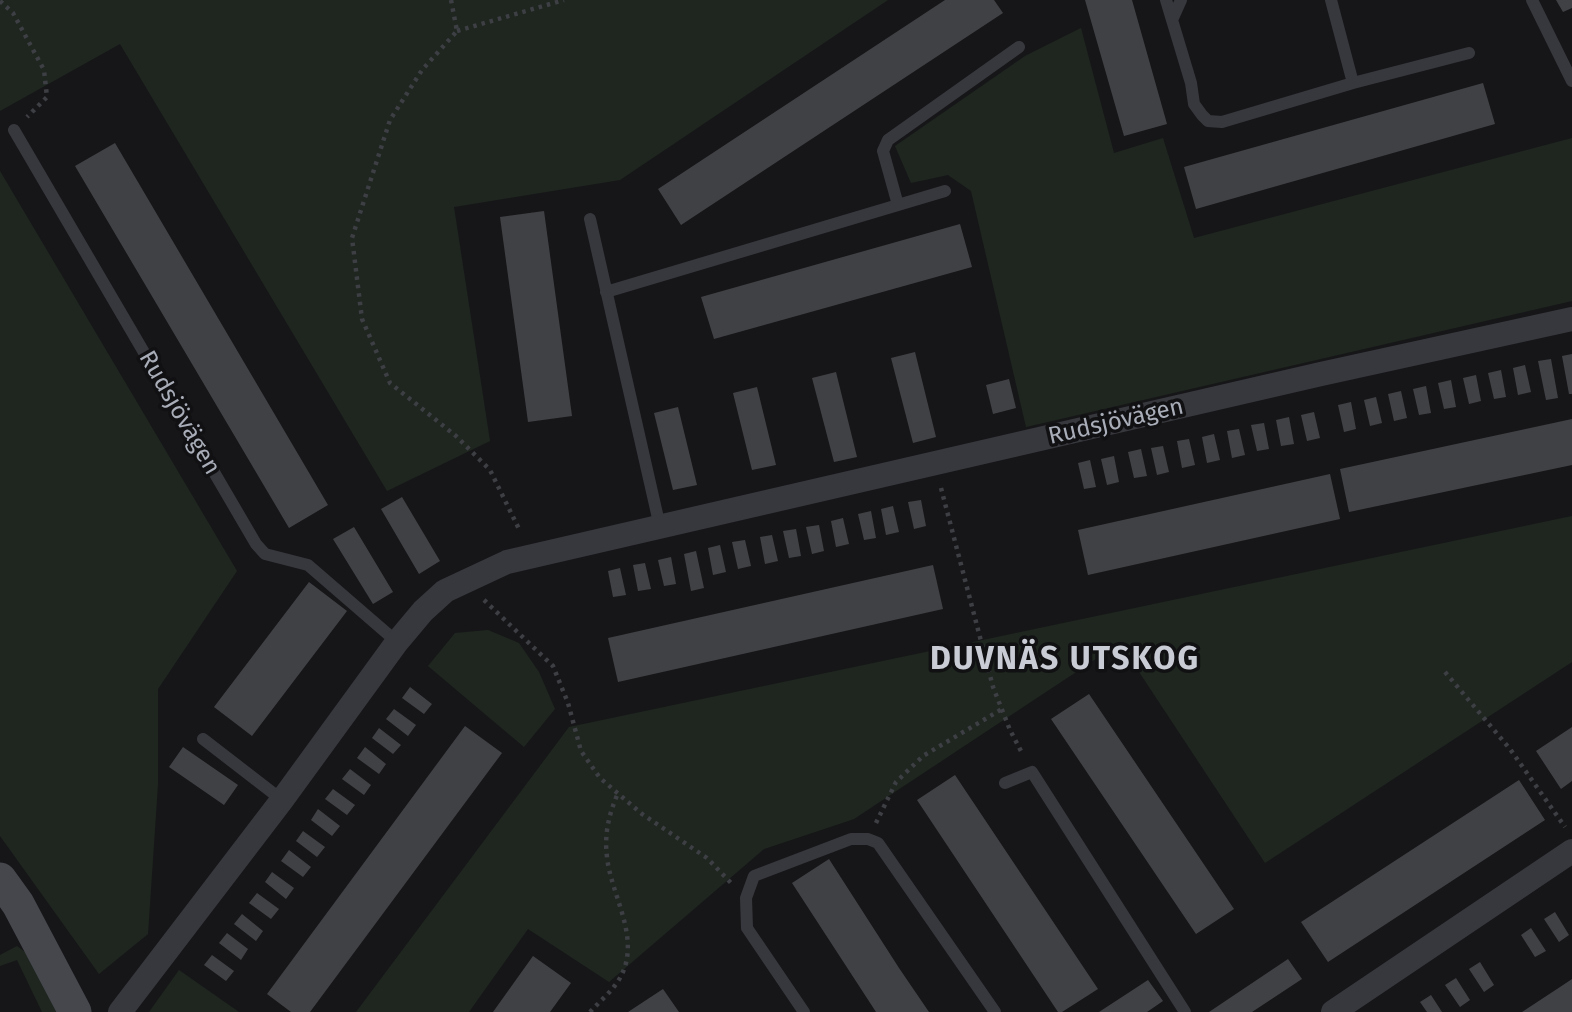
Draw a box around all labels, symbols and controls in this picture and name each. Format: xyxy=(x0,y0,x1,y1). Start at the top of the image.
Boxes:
street label: Rudsjövägen xyxy=(132,346,226,480)
street label: Rudsjövägen xyxy=(1045,392,1187,452)
district label: DUVNÄS UTSKOG xyxy=(932,641,1198,679)

